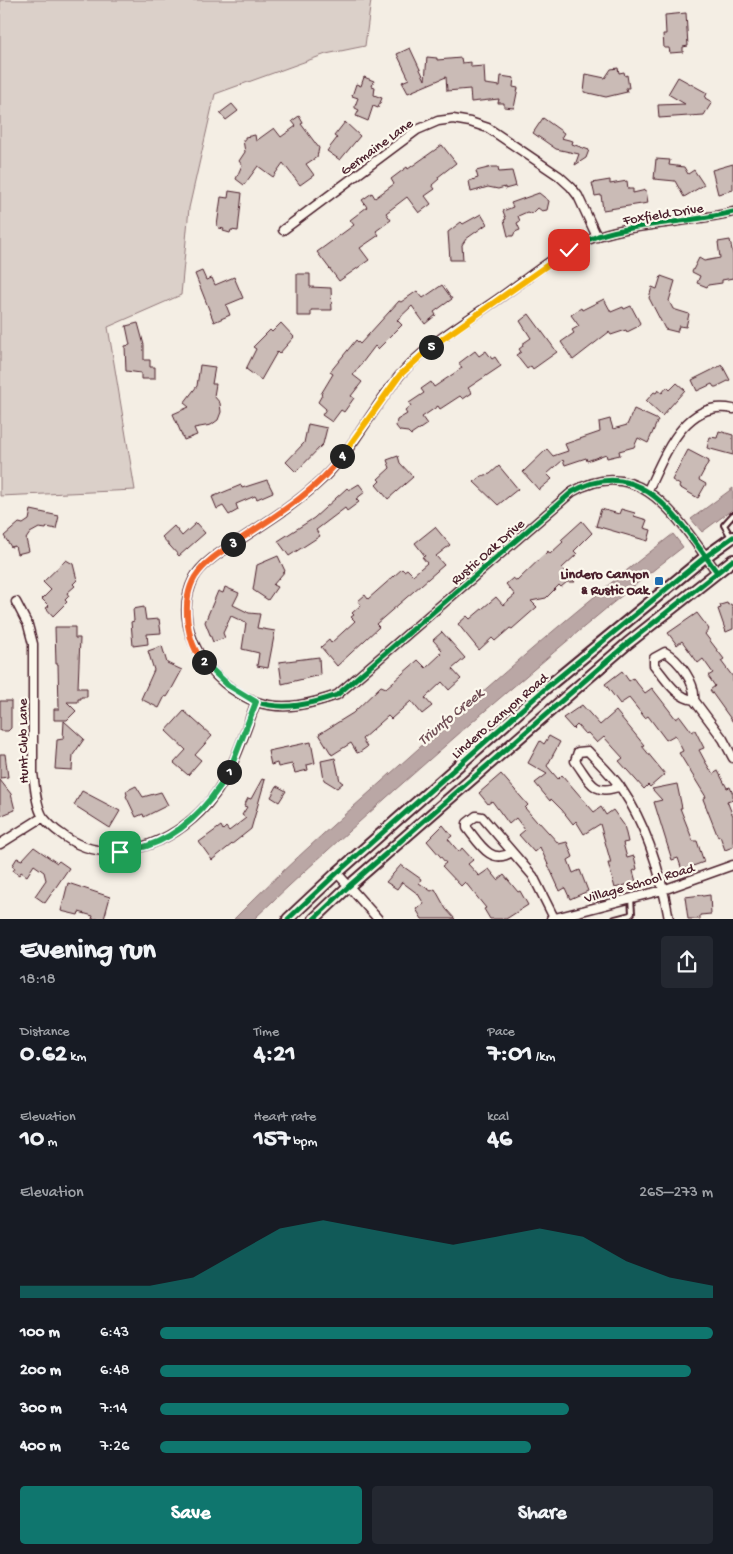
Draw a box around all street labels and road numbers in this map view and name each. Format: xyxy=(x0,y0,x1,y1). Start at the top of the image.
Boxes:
street label: Germaine Lane xyxy=(338,115,418,180)
street label: Foxfield Drive xyxy=(621,201,706,230)
street label: Rustic Oak Drive xyxy=(448,516,530,590)
street label: Lindero Canyon Road xyxy=(449,669,554,763)
street label: Hunt Club Lane xyxy=(15,698,34,784)
street label: Village School Road xyxy=(582,860,698,908)

